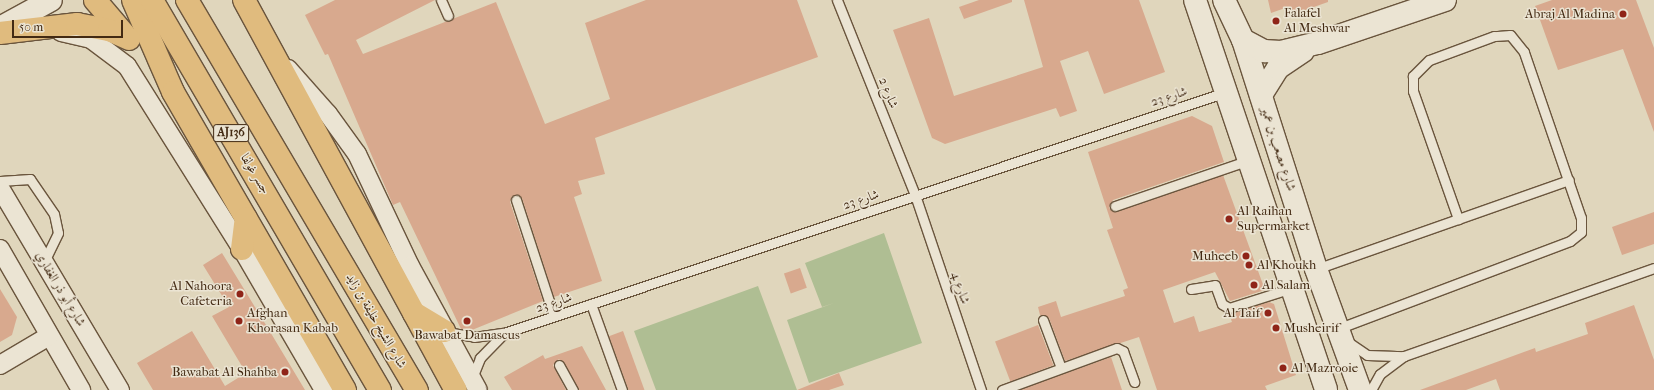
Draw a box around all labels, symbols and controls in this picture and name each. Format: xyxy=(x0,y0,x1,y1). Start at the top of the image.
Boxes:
place label: Falafel Al Meshwar xyxy=(1284,6,1350,37)
place label: Abraj Al Madina xyxy=(1525,6,1615,22)
marker: Abraj Al Madina xyxy=(1618,9,1628,19)
scale bar xyxy=(14,12,125,38)
marker: Falafel Al Meshwar xyxy=(1271,16,1281,26)
text: 50 m xyxy=(19,20,43,34)
street label: شارع 2 xyxy=(875,75,901,111)
street label: شارع 23 xyxy=(1149,84,1189,110)
street label: شارع مصعب بن عمير xyxy=(1257,105,1299,193)
road number: AJ136 xyxy=(213,123,249,143)
street label: جسر غولفا xyxy=(237,151,273,197)
street label: شارع 23 xyxy=(841,187,881,213)
place label: Al Raihan Supermarket xyxy=(1237,204,1310,235)
marker: Al Raihan Supermarket xyxy=(1224,214,1234,224)
place label: Muheeb xyxy=(1192,248,1238,264)
street label: شارع أبو ذر الغفاري xyxy=(31,249,89,329)
marker: Muheeb xyxy=(1241,251,1251,261)
place label: Al Khoukh xyxy=(1257,257,1316,273)
marker: Al Khoukh xyxy=(1244,260,1254,270)
street label: شارع 4 xyxy=(947,270,973,306)
street label: شارع الشيخ خليفة بن زايد xyxy=(342,271,410,371)
place label: Al Salam xyxy=(1262,277,1310,293)
place label: Al Nahoora Cafeteria xyxy=(170,279,232,310)
marker: Al Salam xyxy=(1249,280,1259,290)
marker: Al Nahoora Cafeteria xyxy=(235,289,245,299)
street label: شارع 23 xyxy=(534,290,574,316)
place label: Al Taif xyxy=(1223,305,1260,321)
place label: Afghan Khorasan Kabab xyxy=(247,306,338,337)
marker: Al Taif xyxy=(1263,308,1273,318)
marker: Afghan Khorasan Kabab xyxy=(234,316,244,326)
marker: Bawabat Damascus xyxy=(462,316,472,326)
place label: Musheirif xyxy=(1284,320,1339,336)
marker: Musheirif xyxy=(1271,323,1281,333)
place label: Bawabat Damascus xyxy=(414,327,520,343)
place label: Al Mazrooie xyxy=(1291,360,1358,376)
marker: Al Mazrooie xyxy=(1278,363,1288,373)
place label: Bawabat Al Shahba xyxy=(172,364,277,380)
marker: Bawabat Al Shahba xyxy=(280,367,290,377)

